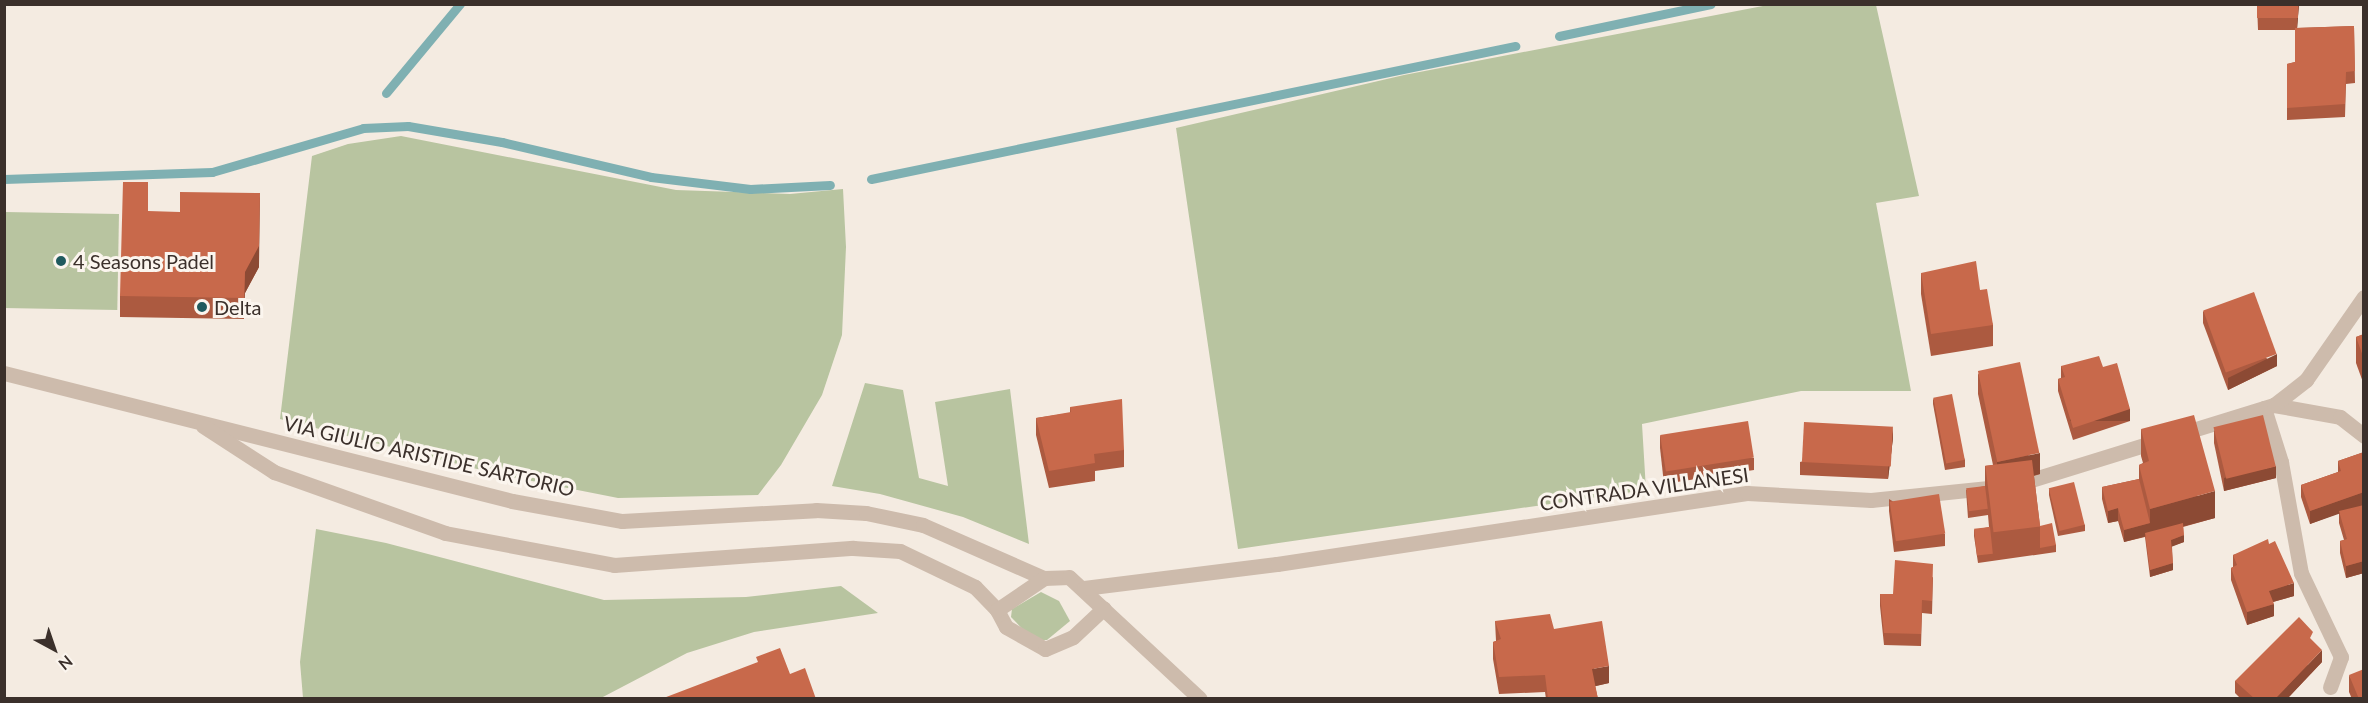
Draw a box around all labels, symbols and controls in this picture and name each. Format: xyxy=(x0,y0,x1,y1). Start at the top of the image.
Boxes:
place label: 4 Seasons Padel xyxy=(73,249,214,273)
marker: 4 Seasons Padel xyxy=(54,254,68,268)
place label: Delta xyxy=(214,295,261,319)
marker: Delta xyxy=(195,300,209,314)
street label: VIA GIULIO ARISTIDE SARTORIO xyxy=(281,411,577,501)
street label: CONTRADA VILLANESI xyxy=(1537,462,1751,516)
north arrow xyxy=(24,619,84,679)
text: N xyxy=(55,652,77,674)

